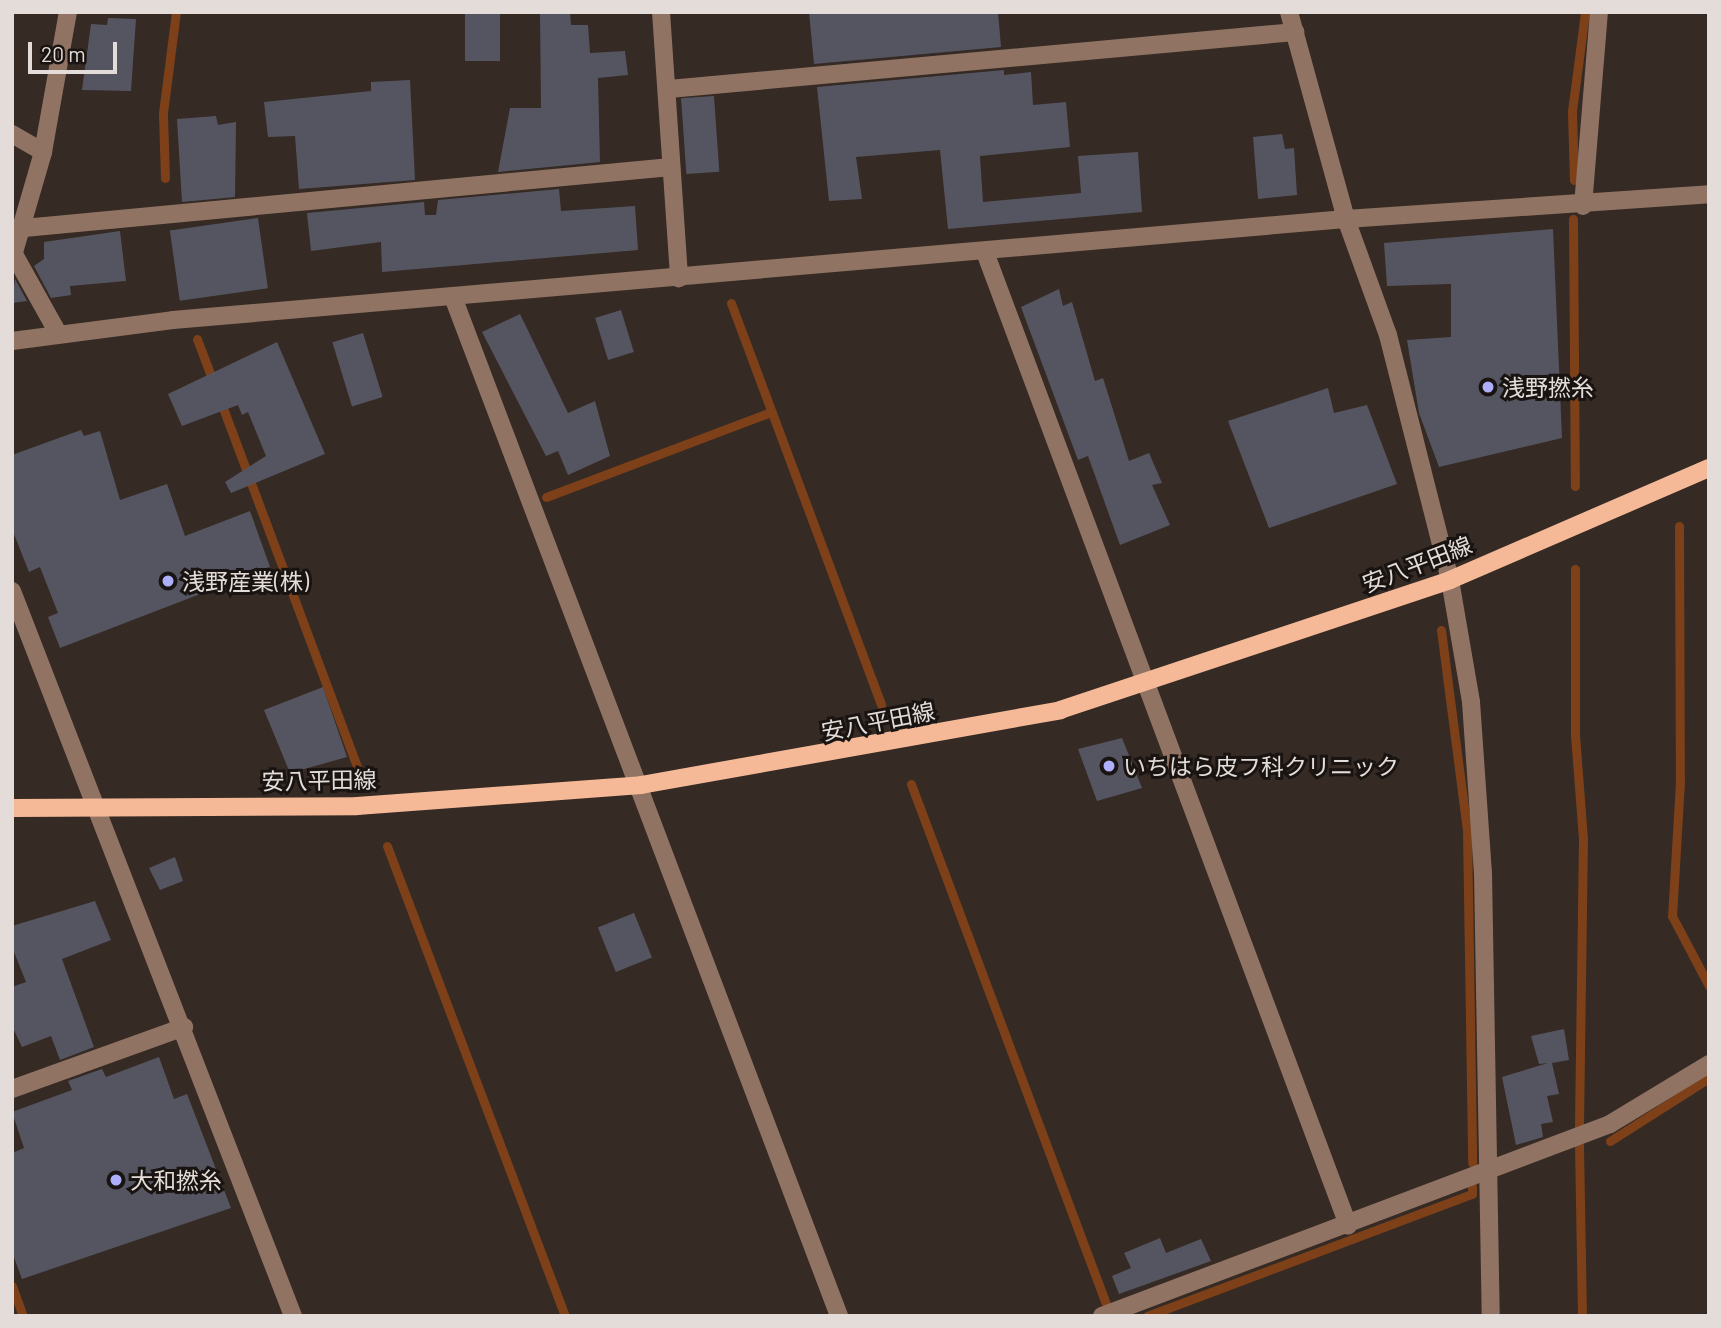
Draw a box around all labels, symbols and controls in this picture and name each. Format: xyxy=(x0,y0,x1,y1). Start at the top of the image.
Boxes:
scale bar xyxy=(32,28,121,72)
text: 20 m xyxy=(41,41,86,66)
place label: 浅野撚糸 xyxy=(1502,373,1594,401)
marker: 浅野撚糸 xyxy=(1480,379,1496,395)
street label: 安八平田線 xyxy=(1358,531,1476,597)
place label: 浅野産業(株) xyxy=(182,567,309,595)
marker: 浅野産業(株) xyxy=(160,573,176,589)
street label: 安八平田線 xyxy=(819,696,937,746)
place label: いちはら皮フ科クリニック xyxy=(1123,752,1399,780)
marker: いちはら皮フ科クリニック xyxy=(1101,758,1117,774)
street label: 安八平田線 xyxy=(261,765,377,795)
place label: 大和撚糸 xyxy=(130,1166,222,1194)
marker: 大和撚糸 xyxy=(108,1172,124,1188)

